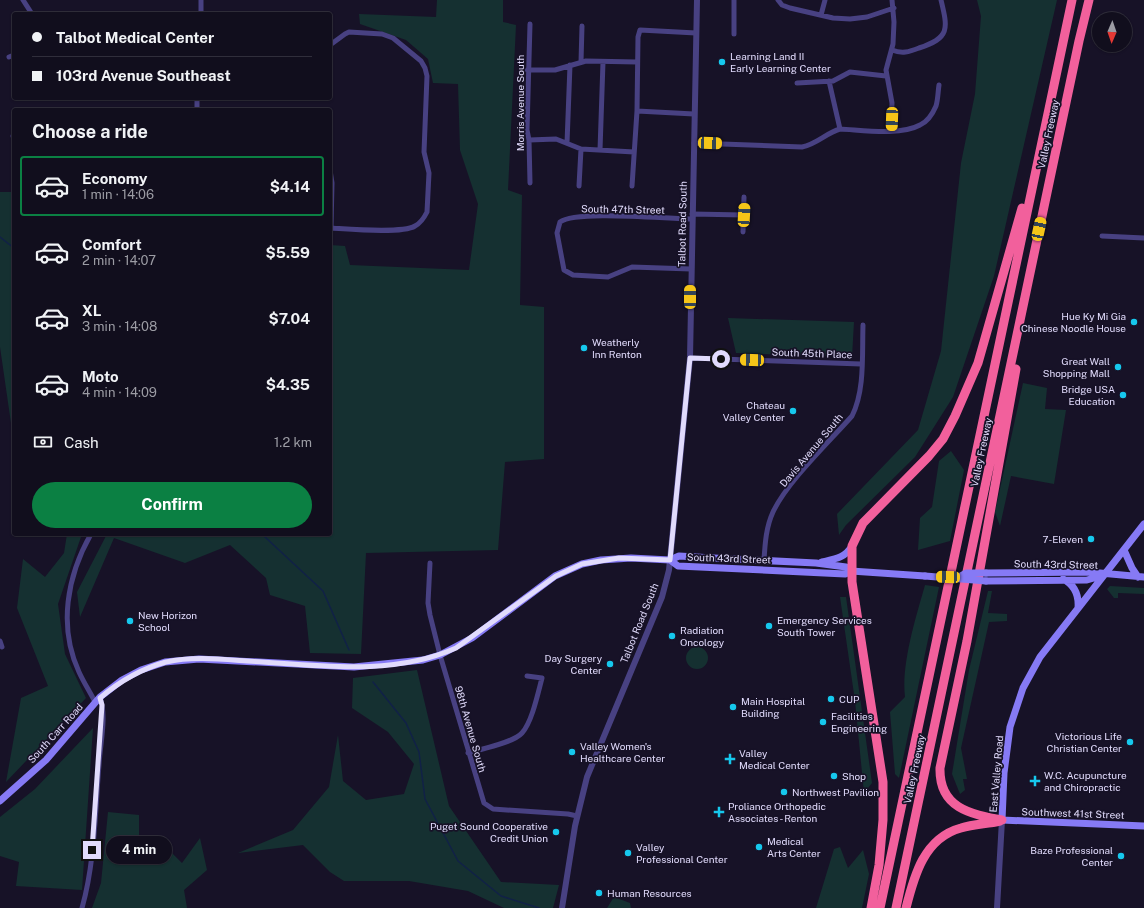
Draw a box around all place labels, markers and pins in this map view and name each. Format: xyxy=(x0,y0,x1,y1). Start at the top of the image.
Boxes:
place label: Learning Land II Early Learning Center xyxy=(730,50,831,74)
marker: Learning Land II Early Learning Center xyxy=(717,57,727,67)
place label: Hue Ky Mi Gia Chinese Noodle House xyxy=(1021,310,1126,334)
marker: Hue Ky Mi Gia Chinese Noodle House xyxy=(1129,317,1139,327)
place label: Weatherly Inn Renton xyxy=(592,336,642,360)
marker: Weatherly Inn Renton xyxy=(579,343,589,353)
place label: Great Wall Shopping Mall xyxy=(1043,355,1110,379)
marker: Great Wall Shopping Mall xyxy=(1113,362,1123,372)
place label: Bridge USA Education xyxy=(1061,383,1115,407)
marker: Bridge USA Education xyxy=(1118,390,1128,400)
place label: Chateau Valley Center xyxy=(723,399,785,423)
marker: Chateau Valley Center xyxy=(788,406,798,416)
place label: 7-Eleven xyxy=(1042,533,1083,545)
marker: 7-Eleven xyxy=(1086,534,1096,544)
place label: New Horizon School xyxy=(138,609,197,633)
place label: Emergency Services South Tower xyxy=(777,614,872,638)
marker: New Horizon School xyxy=(125,616,135,626)
marker: Emergency Services South Tower xyxy=(764,621,774,631)
place label: Radiation Oncology xyxy=(680,624,725,648)
marker: Radiation Oncology xyxy=(667,631,677,641)
place label: Day Surgery Center xyxy=(545,652,603,676)
marker: Day Surgery Center xyxy=(605,659,615,669)
place label: CUP xyxy=(839,693,860,705)
marker: CUP xyxy=(826,694,836,704)
place label: Main Hospital Building xyxy=(741,695,805,719)
marker: Main Hospital Building xyxy=(728,702,738,712)
place label: Facilities Engineering xyxy=(831,710,887,734)
marker: Facilities Engineering xyxy=(818,717,828,727)
place label: Victorious Life Christian Center xyxy=(1047,730,1122,754)
marker: Victorious Life Christian Center xyxy=(1125,737,1135,747)
place label: Valley Women's Healthcare Center xyxy=(580,740,665,764)
marker: Valley Women's Healthcare Center xyxy=(567,747,577,757)
place label: Valley Medical Center xyxy=(739,747,810,771)
marker: Valley Medical Center xyxy=(724,753,736,765)
place label: W.C. Acupuncture and Chiropractic xyxy=(1044,769,1127,793)
place label: Shop xyxy=(842,770,866,782)
marker: Shop xyxy=(829,771,839,781)
marker: W.C. Acupuncture and Chiropractic xyxy=(1029,775,1041,787)
place label: Northwest Pavilion xyxy=(792,786,879,798)
marker: Northwest Pavilion xyxy=(779,787,789,797)
place label: Proliance Orthopedic Associates - Renton xyxy=(728,800,826,824)
marker: Proliance Orthopedic Associates - Renton xyxy=(713,806,725,818)
place label: Puget Sound Cooperative Credit Union xyxy=(430,820,548,844)
marker: Puget Sound Cooperative Credit Union xyxy=(551,827,561,837)
place label: Medical Arts Center xyxy=(767,835,821,859)
place label: Valley Professional Center xyxy=(636,841,728,865)
marker: Medical Arts Center xyxy=(754,842,764,852)
place label: Baze Professional Center xyxy=(1030,844,1113,868)
marker: Valley Professional Center xyxy=(623,848,633,858)
marker: Baze Professional Center xyxy=(1116,851,1126,861)
place label: Human Resources xyxy=(607,887,692,899)
marker: Human Resources xyxy=(594,888,604,898)

